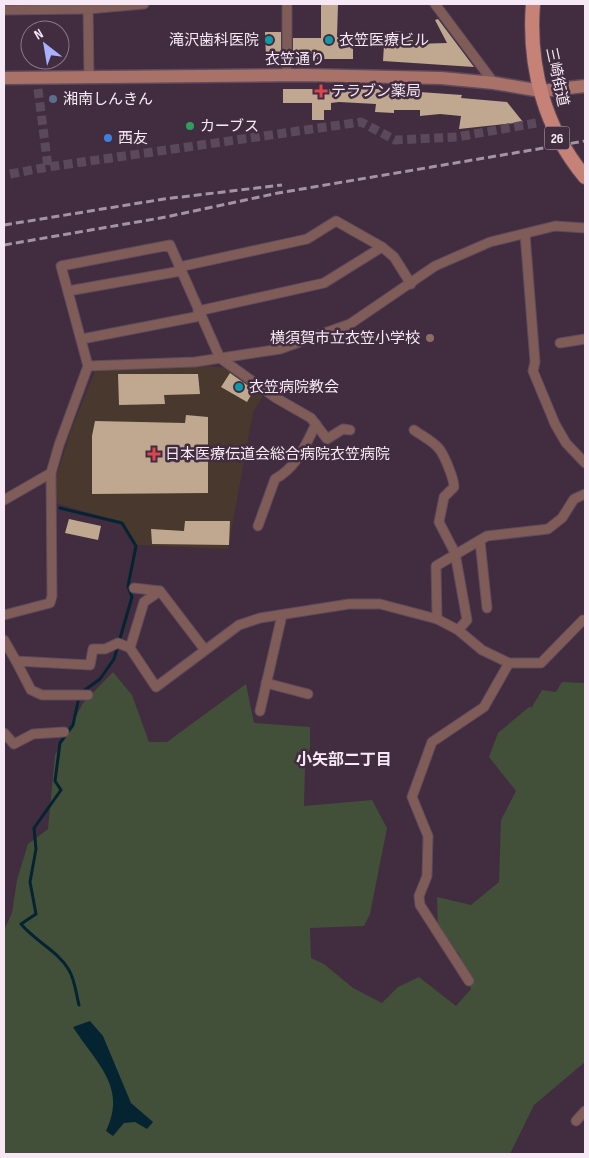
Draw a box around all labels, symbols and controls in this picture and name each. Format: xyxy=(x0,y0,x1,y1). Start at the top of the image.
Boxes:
north arrow xyxy=(20,20,70,70)
text: N xyxy=(31,25,46,43)
place label: 滝沢歯科医院 xyxy=(169,31,259,50)
place label: 衣笠医療ビル xyxy=(339,31,429,50)
marker: 滝沢歯科医院 xyxy=(263,34,275,46)
marker: 衣笠医療ビル xyxy=(323,34,335,46)
street label: 三崎街道 xyxy=(541,46,573,108)
street label: 衣笠通り xyxy=(265,50,325,69)
place label: テラブン薬局 xyxy=(331,82,421,101)
marker: テラブン薬局 xyxy=(315,85,327,97)
place label: 湘南しんきん xyxy=(63,90,153,109)
marker: 湘南しんきん xyxy=(47,93,59,105)
place label: カーブス xyxy=(200,117,259,136)
marker: カーブス xyxy=(184,120,196,132)
road number: 26 xyxy=(544,126,570,150)
place label: 西友 xyxy=(118,129,148,148)
marker: 西友 xyxy=(102,132,114,144)
place label: 横須賀市立衣笠小学校 xyxy=(270,329,420,348)
marker: 横須賀市立衣笠小学校 xyxy=(424,332,436,344)
place label: 衣笠病院教会 xyxy=(249,378,339,397)
marker: 衣笠病院教会 xyxy=(233,381,245,393)
place label: 日本医療伝道会総合病院衣笠病院 xyxy=(165,445,390,464)
marker: 日本医療伝道会総合病院衣笠病院 xyxy=(147,447,161,461)
district label: 小矢部二丁目 xyxy=(296,751,392,770)

